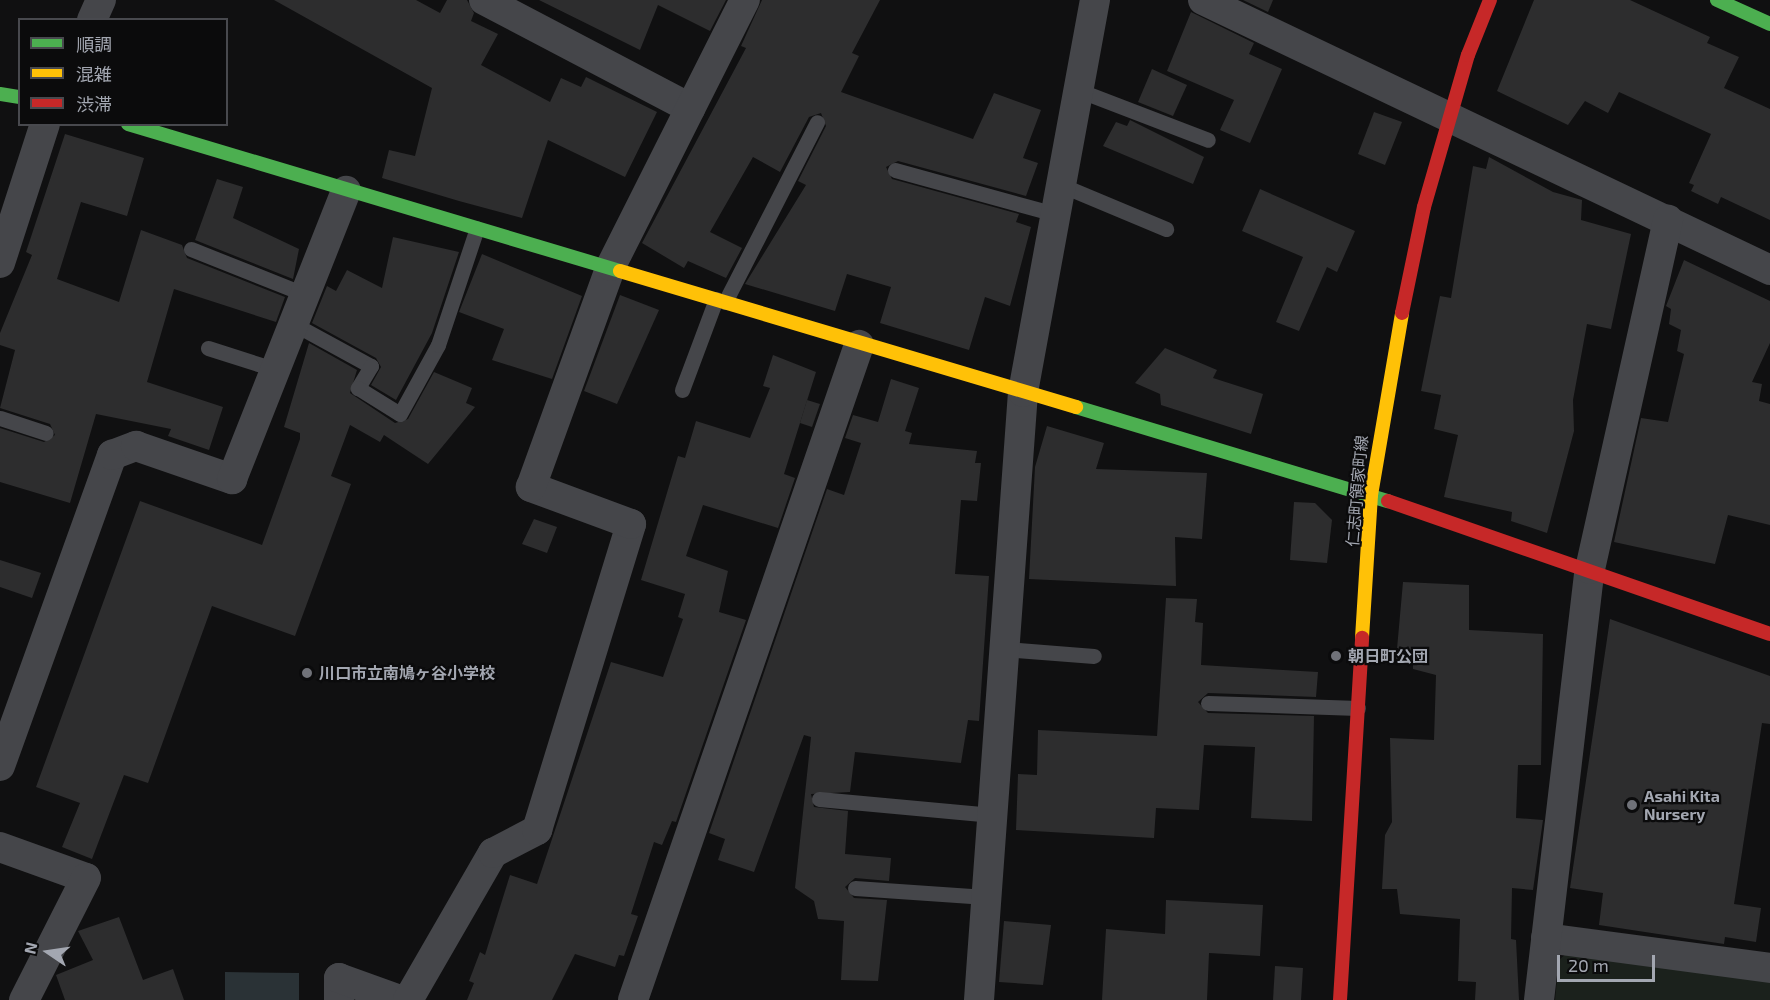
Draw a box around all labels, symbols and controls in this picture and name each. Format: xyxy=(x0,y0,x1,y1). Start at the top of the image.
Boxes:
legend xyxy=(18,18,228,126)
text: 順調 xyxy=(76,33,112,55)
text: 混雑 xyxy=(76,63,112,85)
text: 渋滞 xyxy=(76,93,112,115)
street label: 仁志町領家町線 xyxy=(1343,434,1371,548)
place label: 朝日町公団 xyxy=(1348,646,1428,666)
marker: 朝日町公団 xyxy=(1329,649,1343,663)
place label: 川口市立南鳩ヶ谷小学校 xyxy=(319,663,495,683)
marker: 川口市立南鳩ヶ谷小学校 xyxy=(300,666,314,680)
place label: Asahi Kita Nursery xyxy=(1644,786,1720,824)
marker: Asahi Kita Nursery xyxy=(1625,798,1639,812)
north arrow xyxy=(18,922,78,982)
text: N xyxy=(19,940,41,956)
scale bar xyxy=(1560,943,1658,981)
text: 20 m xyxy=(1568,954,1609,976)

